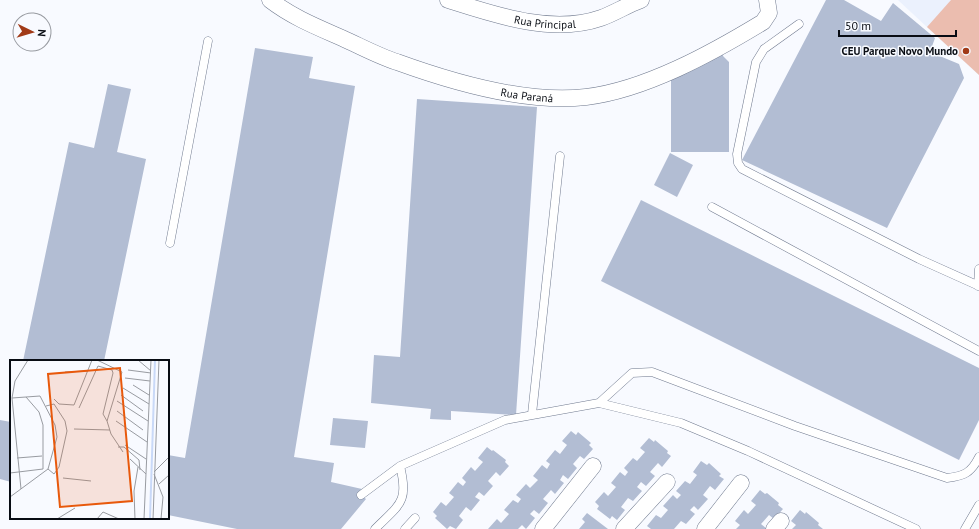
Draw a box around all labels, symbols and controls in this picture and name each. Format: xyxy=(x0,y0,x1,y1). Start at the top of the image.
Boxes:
north arrow xyxy=(12,12,52,52)
street label: Rua Principal xyxy=(513,12,577,32)
scale bar xyxy=(839,12,956,38)
text: 50 m xyxy=(845,18,871,33)
text: N xyxy=(35,29,49,37)
place label: CEU Parque Novo Mundo xyxy=(842,44,958,58)
marker: CEU Parque Novo Mundo xyxy=(961,46,971,56)
street label: Rua Paraná xyxy=(499,85,553,105)
inset map xyxy=(10,360,169,519)

